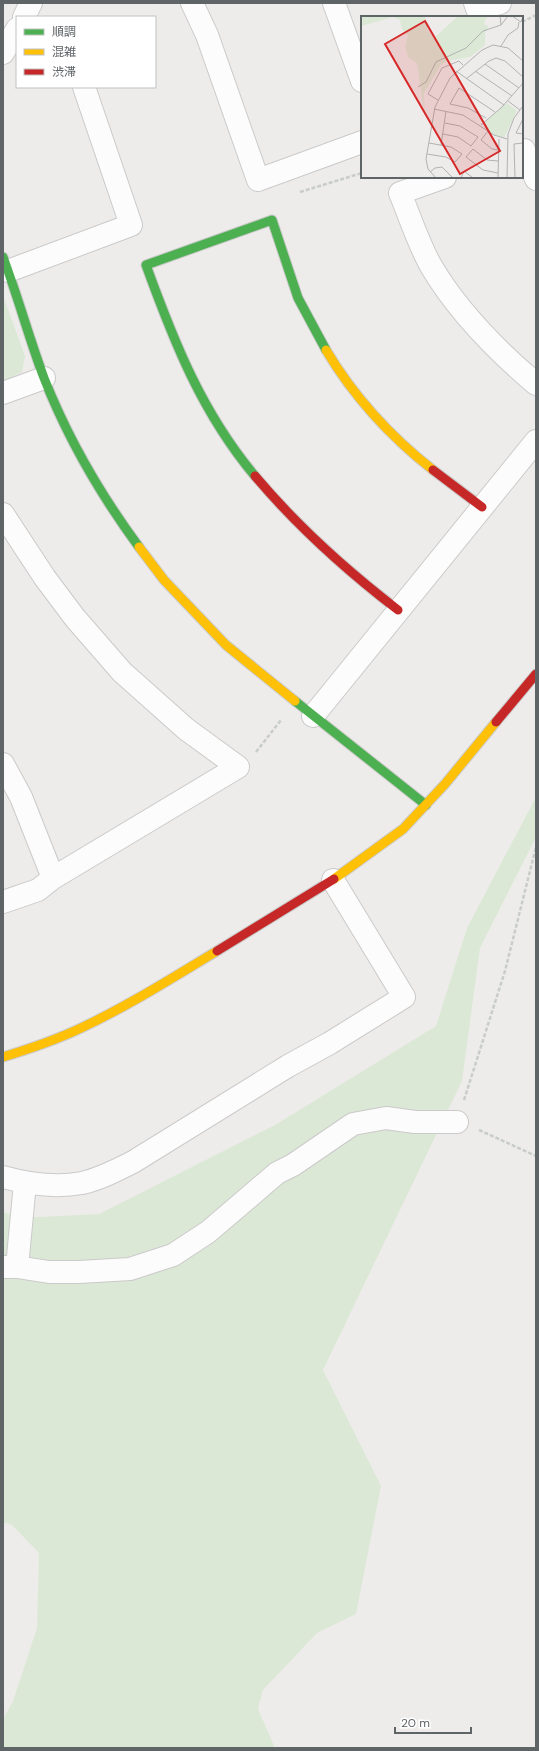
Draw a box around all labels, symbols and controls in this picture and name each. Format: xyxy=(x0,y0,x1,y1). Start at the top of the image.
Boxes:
legend xyxy=(16,16,156,88)
inset map xyxy=(361,16,523,178)
text: 順調 xyxy=(52,24,76,40)
text: 混雑 xyxy=(52,44,76,60)
text: 渋滞 xyxy=(52,64,76,80)
scale bar xyxy=(395,1709,471,1735)
text: 20 m xyxy=(401,1715,430,1731)

